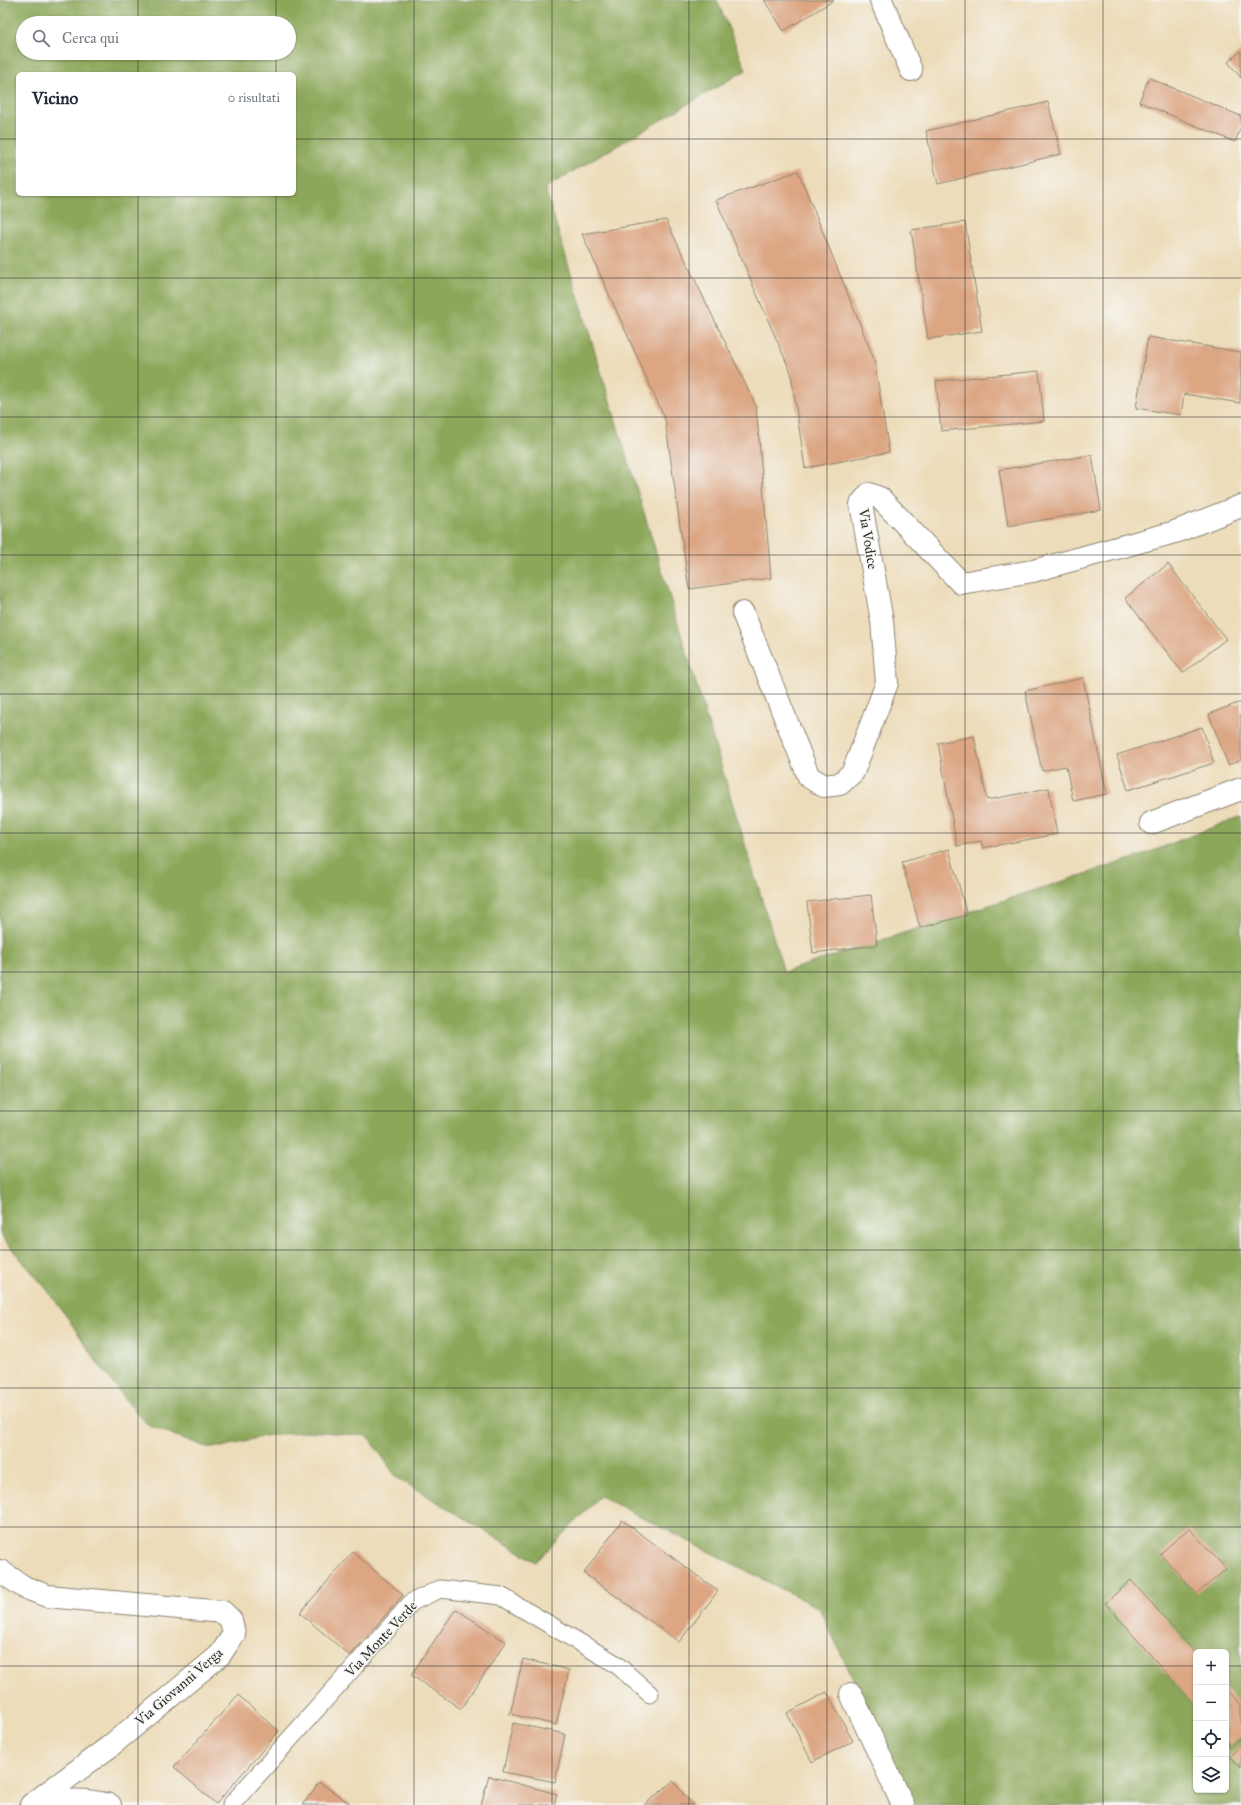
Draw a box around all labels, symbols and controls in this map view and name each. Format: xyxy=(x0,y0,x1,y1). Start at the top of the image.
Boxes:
search box xyxy=(16,16,296,60)
icon: search xyxy=(30,27,52,49)
text: Cerca qui xyxy=(62,29,119,47)
text: Vicino xyxy=(32,88,78,109)
text: 0 risultati xyxy=(228,90,280,106)
street label: Via Vodice xyxy=(855,507,881,571)
street label: Via Monte Verde xyxy=(341,1597,421,1681)
street label: Via Giovanni Verga xyxy=(131,1644,226,1730)
map controls xyxy=(1193,1649,1229,1793)
button: + xyxy=(1193,1649,1229,1685)
button: − xyxy=(1193,1685,1229,1721)
button: locate xyxy=(1193,1721,1229,1757)
button: layers xyxy=(1193,1757,1229,1793)

